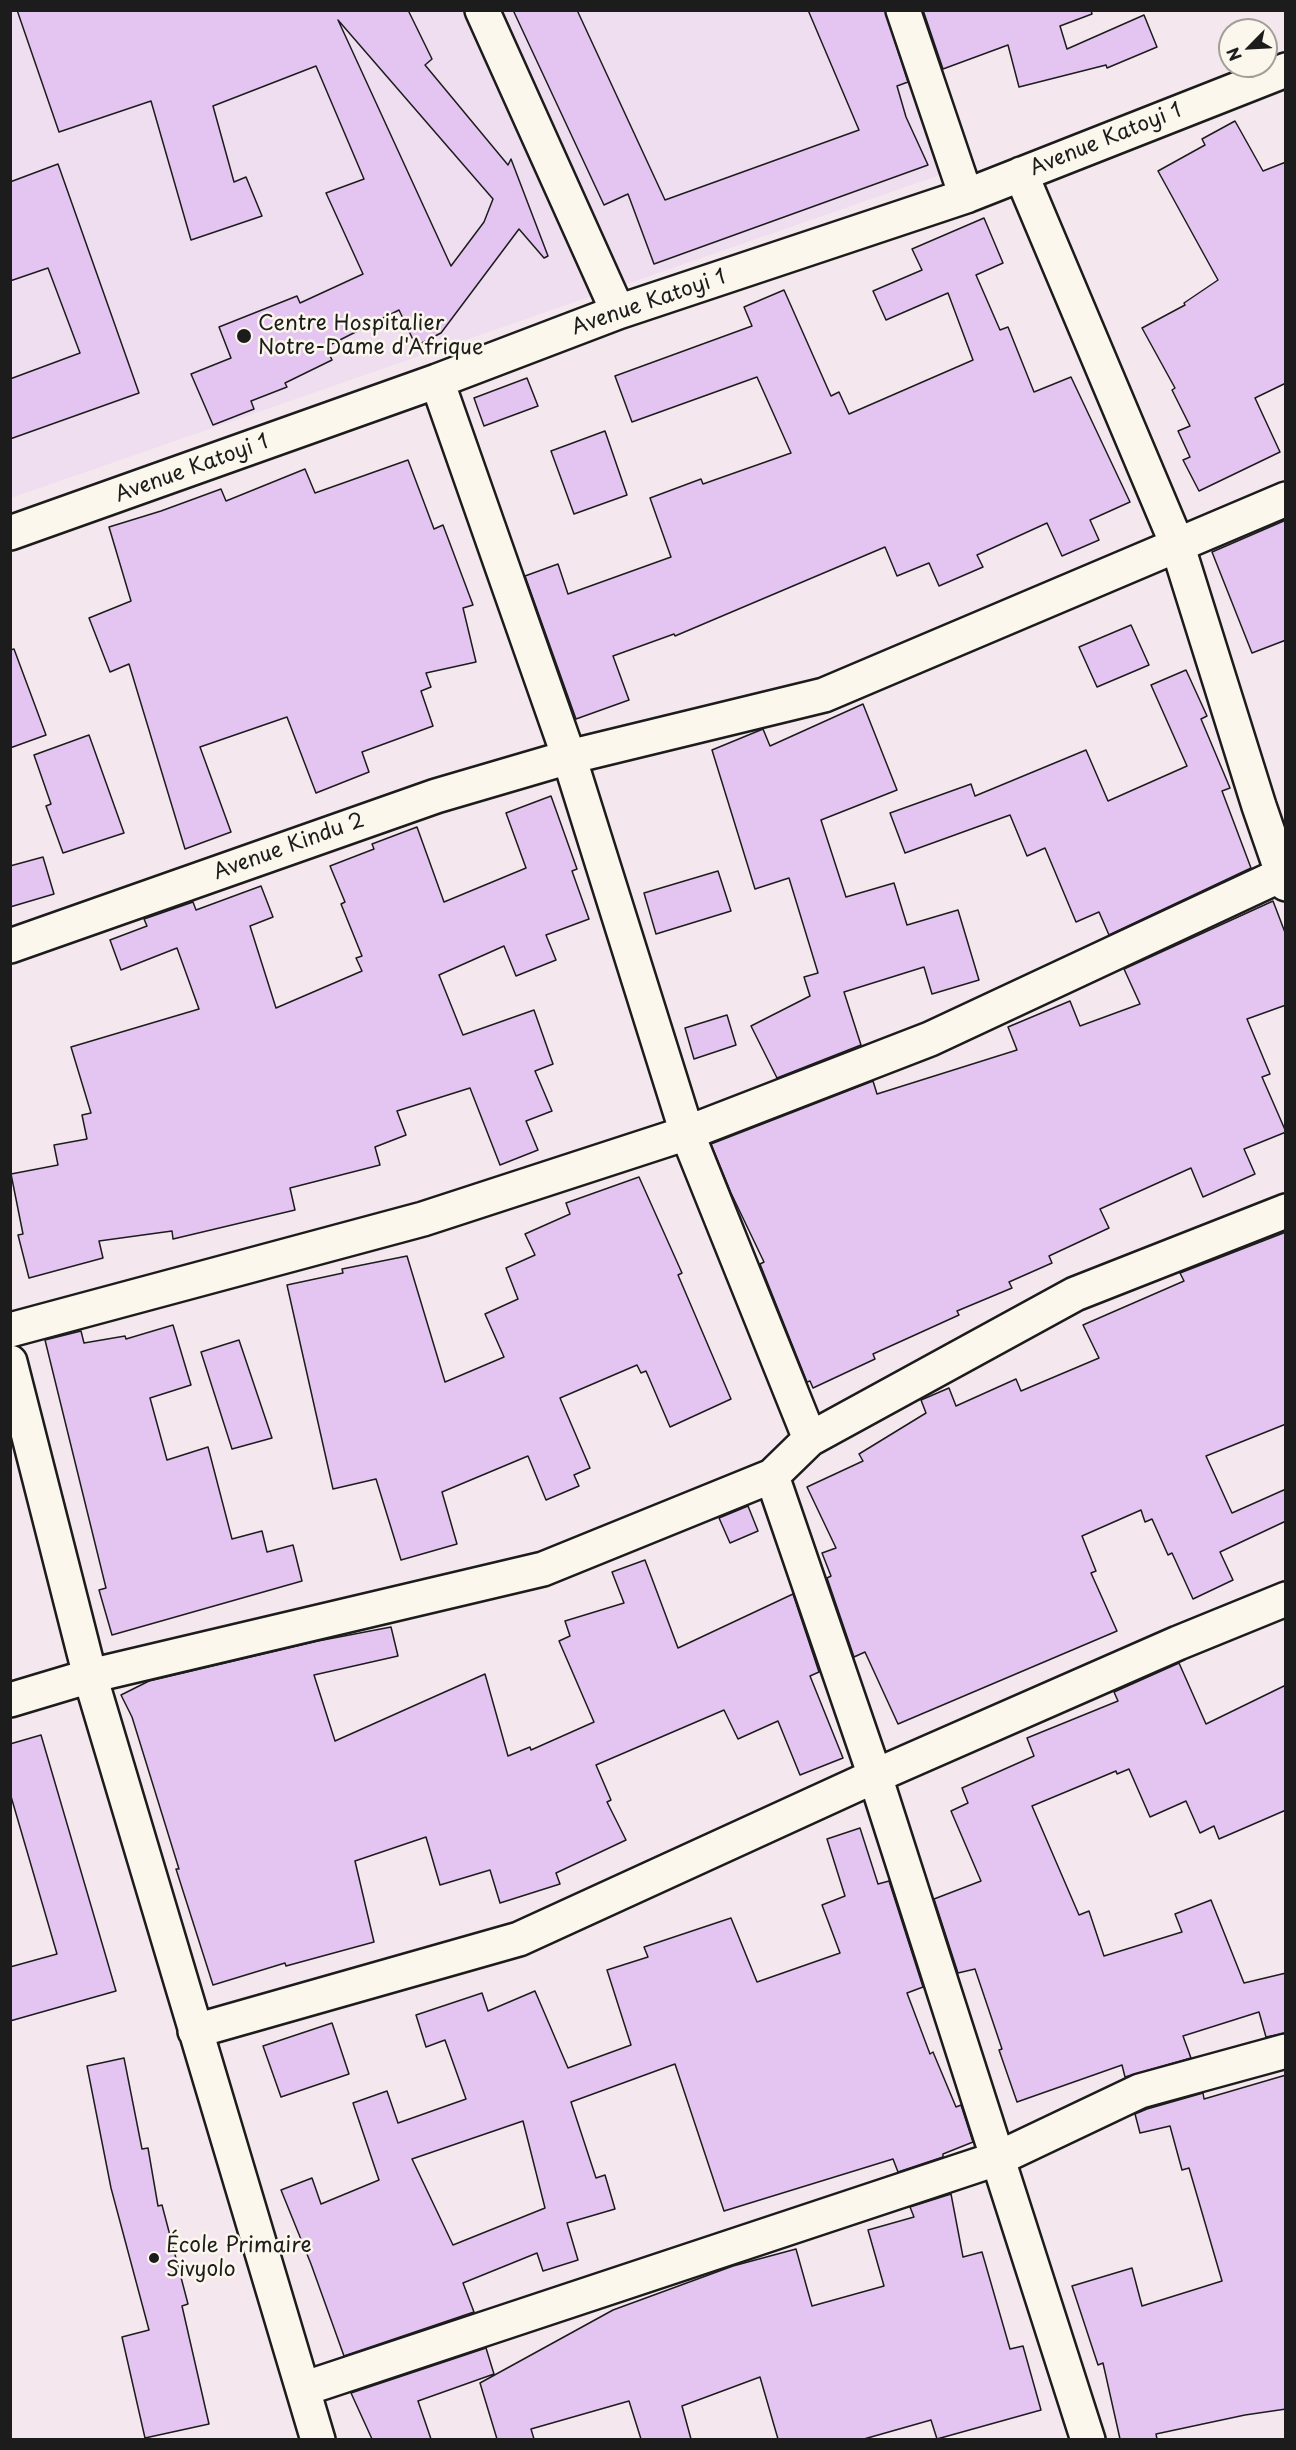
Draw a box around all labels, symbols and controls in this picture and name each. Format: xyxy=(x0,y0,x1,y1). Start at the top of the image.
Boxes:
north arrow xyxy=(1218,18,1278,78)
text: N xyxy=(1220,44,1247,65)
street label: Avenue Katoyi 1 xyxy=(1026,98,1186,182)
street label: Avenue Katoyi 1 xyxy=(569,265,729,341)
place label: Centre Hospitalier Notre-Dame d'Afrique xyxy=(258,311,483,361)
marker: Centre Hospitalier Notre-Dame d'Afrique xyxy=(235,327,253,345)
street label: Avenue Katoyi 1 xyxy=(112,430,272,508)
street label: Avenue Kindu 2 xyxy=(210,808,368,886)
place label: École Primaire Sivyolo xyxy=(166,2233,312,2283)
marker: École Primaire Sivyolo xyxy=(147,2251,161,2265)

